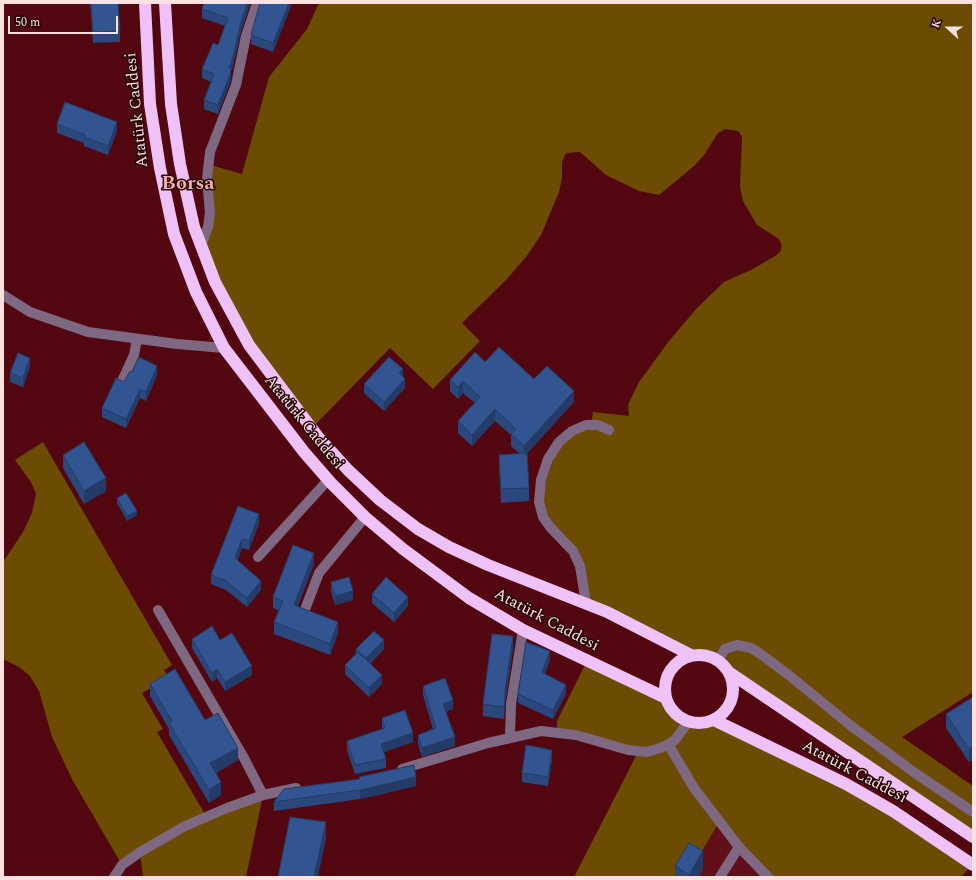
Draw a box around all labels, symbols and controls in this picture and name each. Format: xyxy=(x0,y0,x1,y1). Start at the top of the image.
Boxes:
scale bar xyxy=(10,8,120,34)
north arrow xyxy=(928,8,968,48)
text: 50 m xyxy=(15,13,40,32)
text: K xyxy=(927,17,946,31)
street label: Atatürk Caddesi xyxy=(122,51,154,169)
district label: Borsa xyxy=(162,173,214,197)
street label: Atatürk Caddesi xyxy=(259,372,347,474)
street label: Atatürk Caddesi xyxy=(490,585,602,657)
street label: Atatürk Caddesi xyxy=(798,737,910,809)

